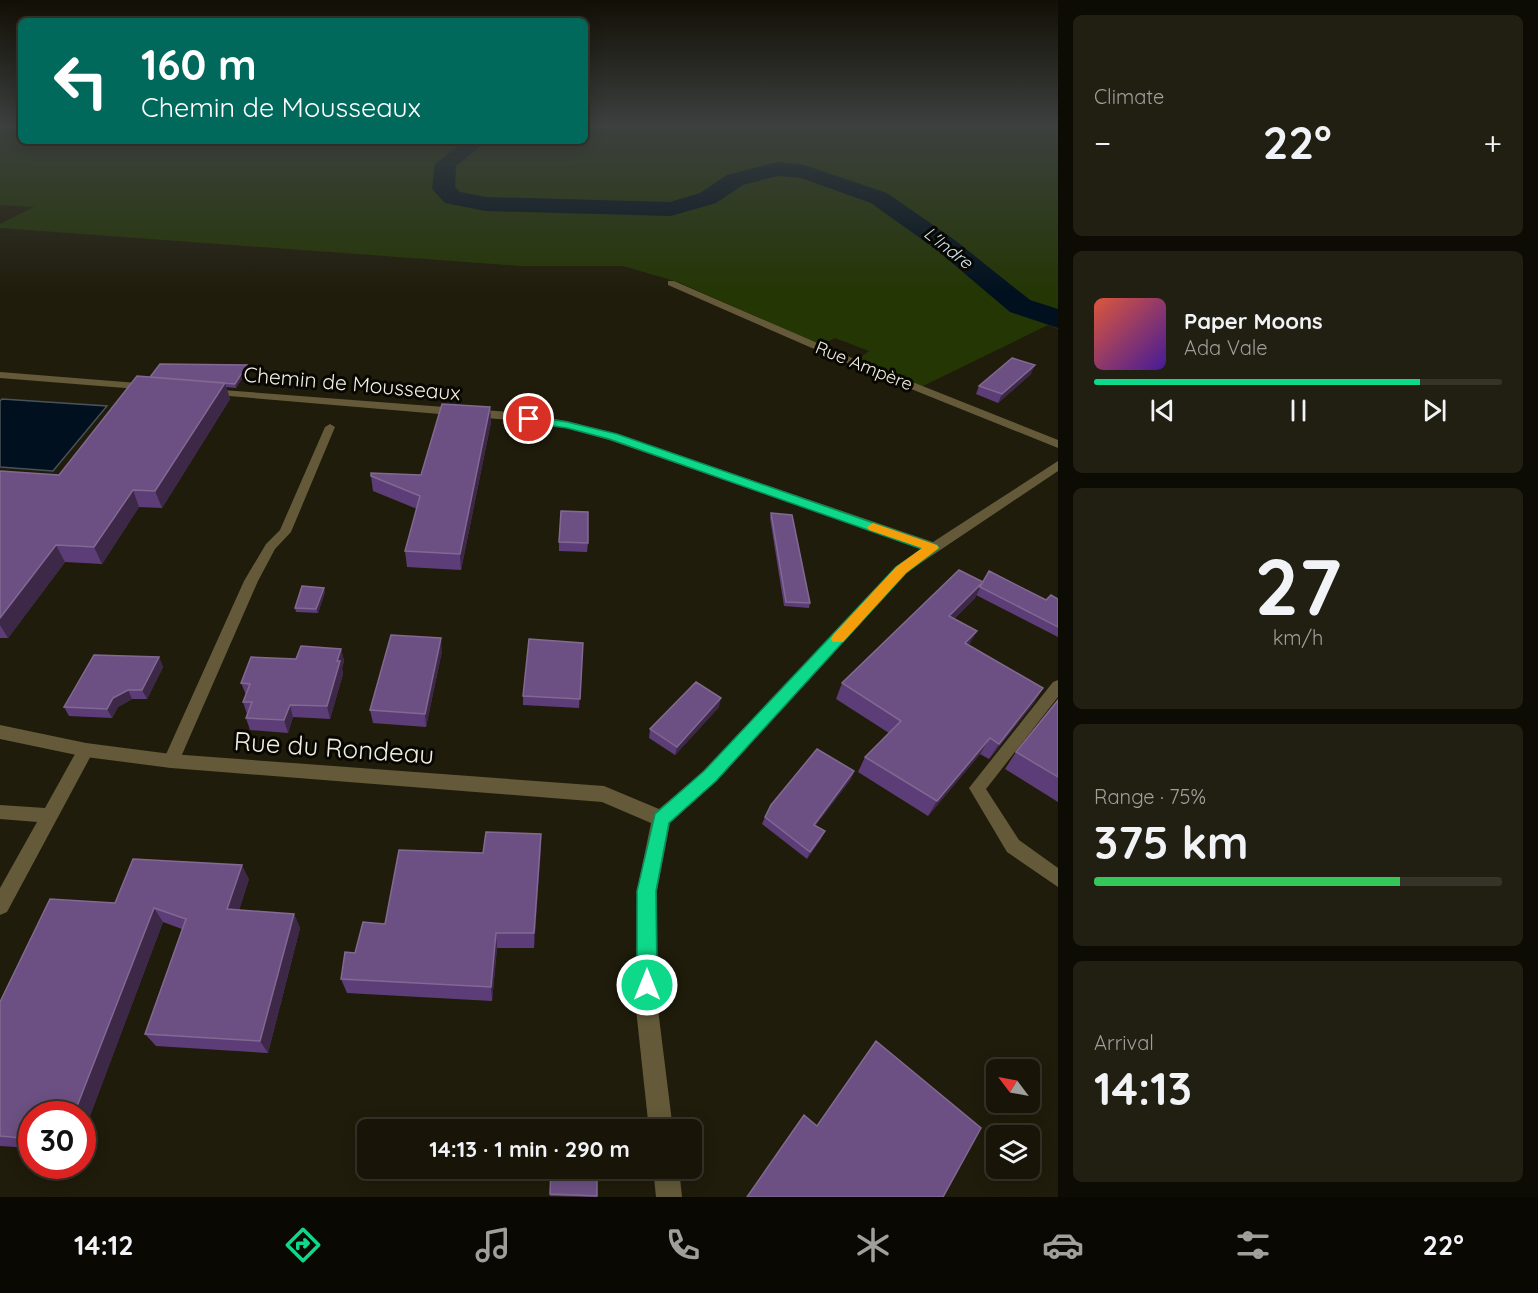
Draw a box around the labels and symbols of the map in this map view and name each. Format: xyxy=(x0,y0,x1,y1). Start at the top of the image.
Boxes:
water label: L'Indre xyxy=(919,221,978,274)
street label: Rue Ampère xyxy=(812,336,916,396)
street label: Chemin de Mousseaux xyxy=(243,361,462,405)
pin xyxy=(503,393,554,444)
street label: Rue du Rondeau xyxy=(233,724,435,771)
position arrow xyxy=(615,953,679,1017)
north arrow xyxy=(986,1059,1040,1113)
speed limit sign: 30 xyxy=(18,1101,96,1179)

